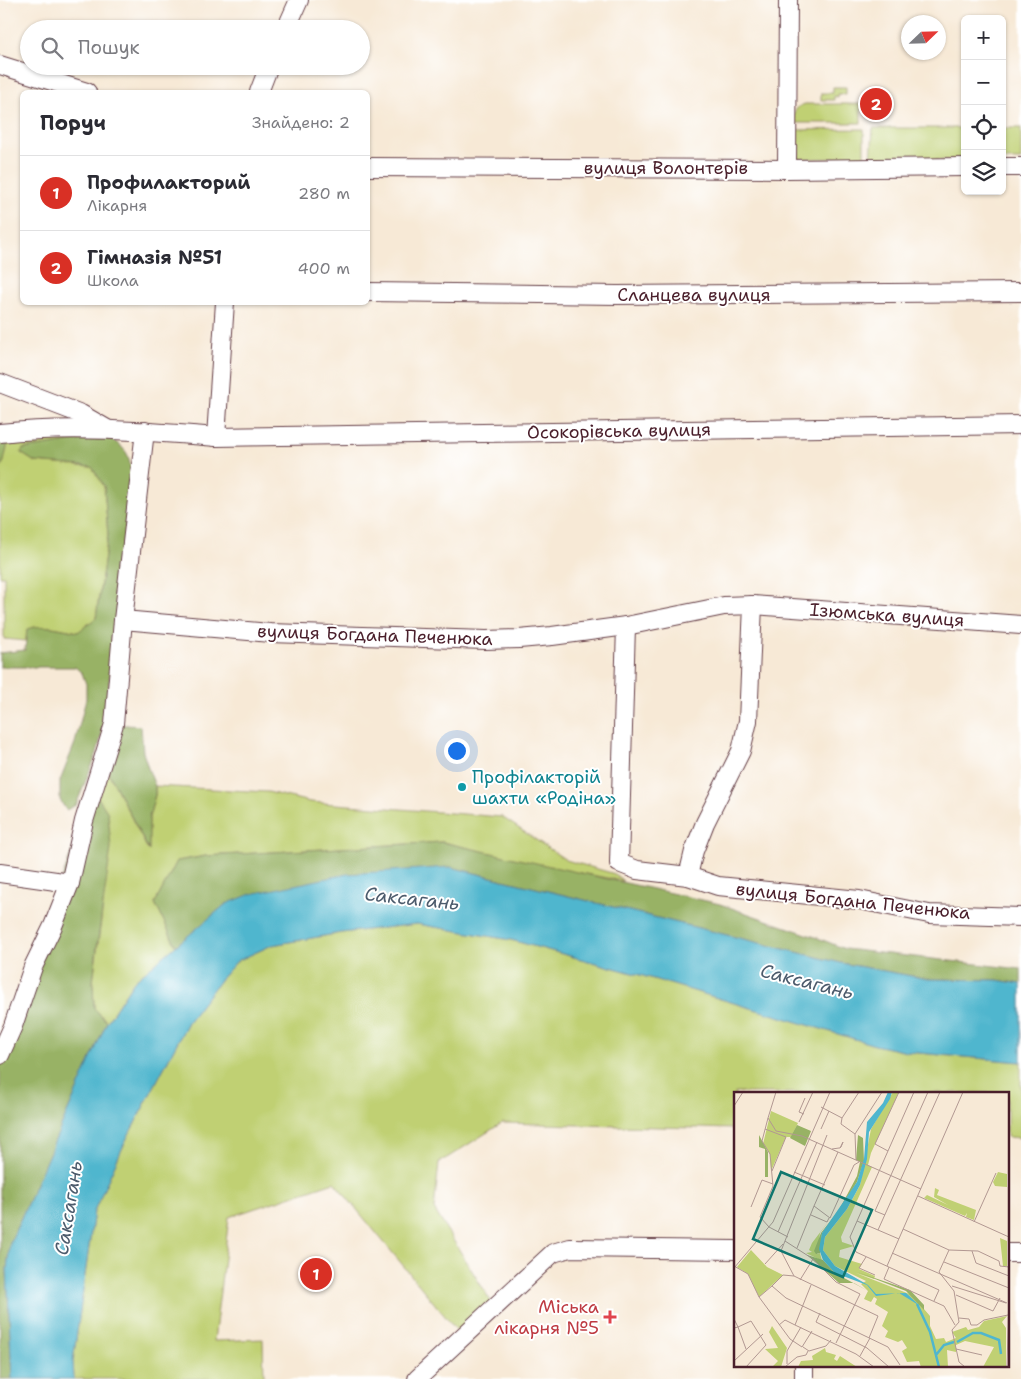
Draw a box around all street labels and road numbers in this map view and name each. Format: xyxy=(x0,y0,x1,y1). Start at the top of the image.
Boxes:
street label: вулиця Волонтерів xyxy=(584,156,748,180)
street label: Сланцева вулиця xyxy=(617,283,771,307)
street label: Осокорівська вулиця xyxy=(527,417,711,445)
street label: Ізюмська вулиця xyxy=(809,598,965,632)
street label: вулиця Богдана Печенюка xyxy=(257,619,493,651)
street label: вулиця Богдана Печенюка xyxy=(735,877,971,925)

